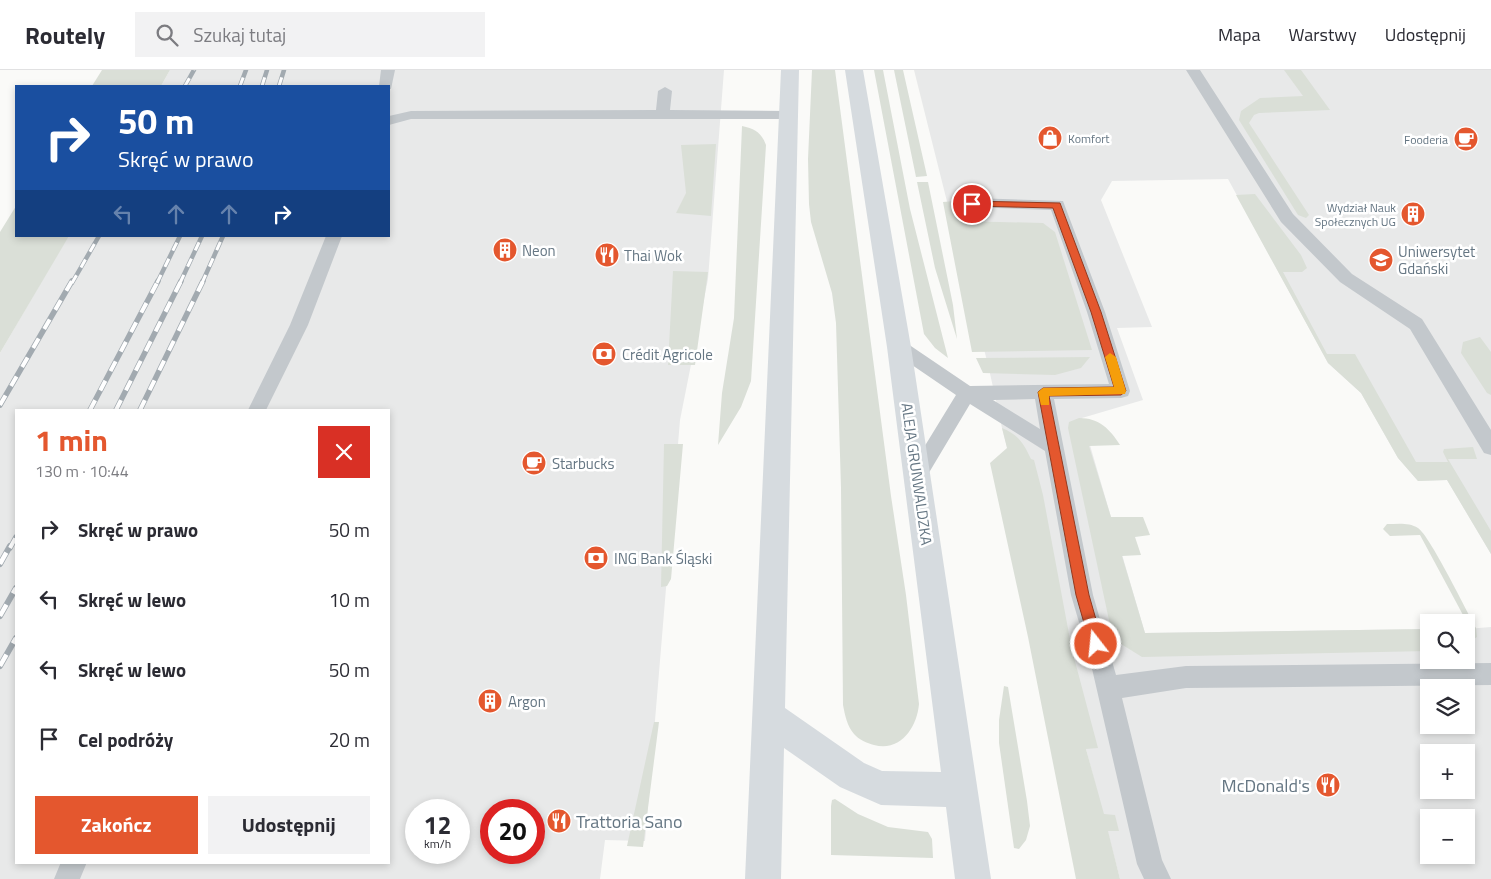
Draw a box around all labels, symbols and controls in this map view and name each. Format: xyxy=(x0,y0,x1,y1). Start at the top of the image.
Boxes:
search box xyxy=(135,12,485,57)
text: Routely xyxy=(25,17,105,53)
text: Szukaj tutaj xyxy=(193,20,286,49)
icon: search xyxy=(153,21,181,49)
text: Mapa xyxy=(1218,21,1261,48)
text: Warstwy xyxy=(1289,21,1357,48)
text: Udostępnij xyxy=(1385,21,1466,48)
text: 50 m xyxy=(118,94,194,148)
icon: right xyxy=(35,105,100,170)
shop icon: Komfort xyxy=(1037,125,1063,151)
cafe icon: Fooderia xyxy=(1453,126,1479,152)
place label: Komfort xyxy=(1068,129,1110,148)
place label: Fooderia xyxy=(1404,130,1448,149)
text: Skręć w prawo xyxy=(118,142,254,176)
pin xyxy=(951,183,993,225)
icon: arrive xyxy=(958,190,986,218)
place label: Wydział Nauk Społecznych UG xyxy=(1315,198,1396,231)
icon: left xyxy=(109,200,137,228)
icon: ahead xyxy=(162,200,190,228)
icon: ahead xyxy=(215,200,243,228)
icon: right xyxy=(268,200,296,228)
building icon: Wydział Nauk Społecznych UG xyxy=(1400,201,1426,227)
building icon: Neon xyxy=(492,237,518,263)
place label: Neon xyxy=(522,239,556,262)
place label: Uniwersytet Gdański xyxy=(1398,240,1476,280)
restaurant icon: Thai Wok xyxy=(594,242,620,268)
place label: Thai Wok xyxy=(624,244,682,267)
school or university icon: Uniwersytet Gdański xyxy=(1368,247,1394,273)
bank icon: Crédit Agricole xyxy=(591,341,617,367)
place label: Crédit Agricole xyxy=(622,343,713,366)
street label: ALEJA GRUNWALDZKA xyxy=(896,401,938,547)
text: 1 min xyxy=(35,417,108,463)
button: close xyxy=(318,426,370,478)
cafe icon: Starbucks xyxy=(521,450,547,476)
place label: Starbucks xyxy=(552,452,615,475)
text: 130 m · 10:44 xyxy=(35,459,129,483)
icon: right xyxy=(35,515,63,543)
text: Skręć w prawo xyxy=(78,515,198,544)
text: 50 m xyxy=(329,515,370,544)
bank icon: ING Bank Śląski xyxy=(583,545,609,571)
place label: ING Bank Śląski xyxy=(614,547,712,570)
icon: left xyxy=(35,585,63,613)
text: Skręć w lewo xyxy=(78,585,186,614)
text: 10 m xyxy=(329,585,370,614)
map controls xyxy=(1420,614,1475,864)
button: search xyxy=(1420,614,1475,669)
position arrow xyxy=(1069,617,1121,669)
icon: left xyxy=(35,655,63,683)
text: Skręć w lewo xyxy=(78,655,186,684)
text: 50 m xyxy=(329,655,370,684)
button: layers xyxy=(1420,679,1475,734)
building icon: Argon xyxy=(477,688,503,714)
place label: Argon xyxy=(508,690,546,713)
icon: arrive xyxy=(35,725,63,753)
text: Cel podróży xyxy=(78,725,173,754)
text: 20 m xyxy=(329,725,370,754)
button: + xyxy=(1420,744,1475,799)
place label: McDonald's xyxy=(1222,772,1310,799)
restaurant icon: McDonald's xyxy=(1315,772,1341,798)
button: Zakończ xyxy=(35,796,198,854)
button: Udostępnij xyxy=(208,796,370,854)
speed limit sign: 20 xyxy=(480,799,545,864)
text: 12 xyxy=(423,806,452,844)
restaurant icon: Trattoria Sano xyxy=(546,808,572,834)
place label: Trattoria Sano xyxy=(576,808,682,835)
button: − xyxy=(1420,809,1475,864)
text: km/h xyxy=(424,834,451,853)

